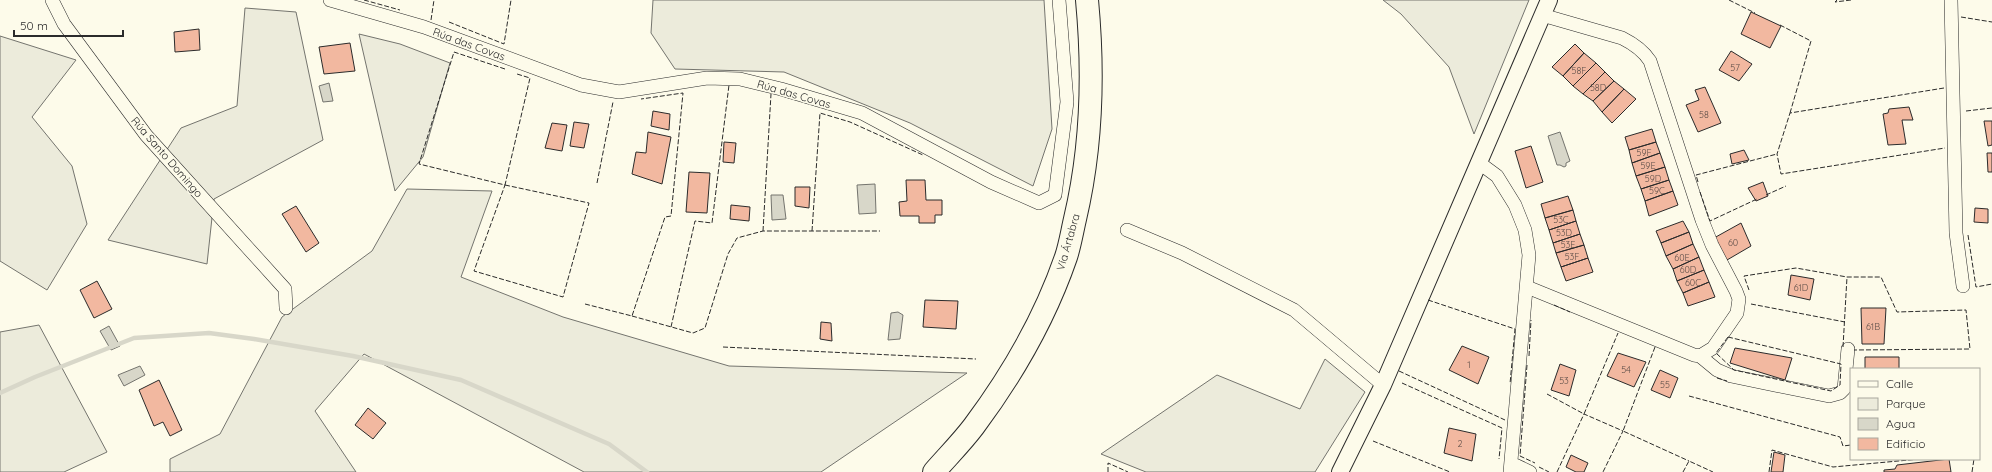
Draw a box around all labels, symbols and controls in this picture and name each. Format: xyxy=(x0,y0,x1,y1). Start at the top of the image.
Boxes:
scale bar xyxy=(14,12,123,38)
text: 50 m xyxy=(20,18,48,33)
street label: Rúa das Covas xyxy=(431,24,507,64)
house number: 57 xyxy=(1730,62,1740,73)
house number: 58F xyxy=(1572,65,1586,76)
street label: Rúa das Covas xyxy=(756,77,832,111)
house number: 58D xyxy=(1590,82,1607,93)
house number: 58 xyxy=(1699,109,1709,120)
street label: Rúa Santo Domingo xyxy=(128,114,206,200)
house number: 59F xyxy=(1636,147,1652,158)
house number: 59E xyxy=(1640,160,1656,171)
house number: 59D xyxy=(1645,173,1662,184)
house number: 59C xyxy=(1649,185,1665,196)
street label: Vía Ártabra xyxy=(1053,212,1083,272)
house number: 53C xyxy=(1553,214,1569,225)
house number: 53D xyxy=(1556,227,1573,238)
house number: 60 xyxy=(1728,237,1738,248)
house number: 53E xyxy=(1561,239,1575,250)
house number: 53F xyxy=(1565,251,1579,262)
house number: 60E xyxy=(1674,252,1690,263)
house number: 60D xyxy=(1680,264,1697,275)
house number: 60C xyxy=(1685,277,1701,288)
house number: 61D xyxy=(1794,282,1809,293)
house number: 61B xyxy=(1866,321,1880,332)
house number: 1 xyxy=(1467,359,1471,370)
house number: 54 xyxy=(1621,364,1631,375)
legend xyxy=(1850,368,1980,460)
house number: 53 xyxy=(1559,375,1569,386)
text: Calle xyxy=(1886,376,1914,391)
house number: 55 xyxy=(1660,379,1670,390)
text: Parque xyxy=(1886,396,1926,411)
text: Agua xyxy=(1886,416,1915,431)
text: Edificio xyxy=(1886,436,1926,451)
house number: 2 xyxy=(1458,438,1463,449)

